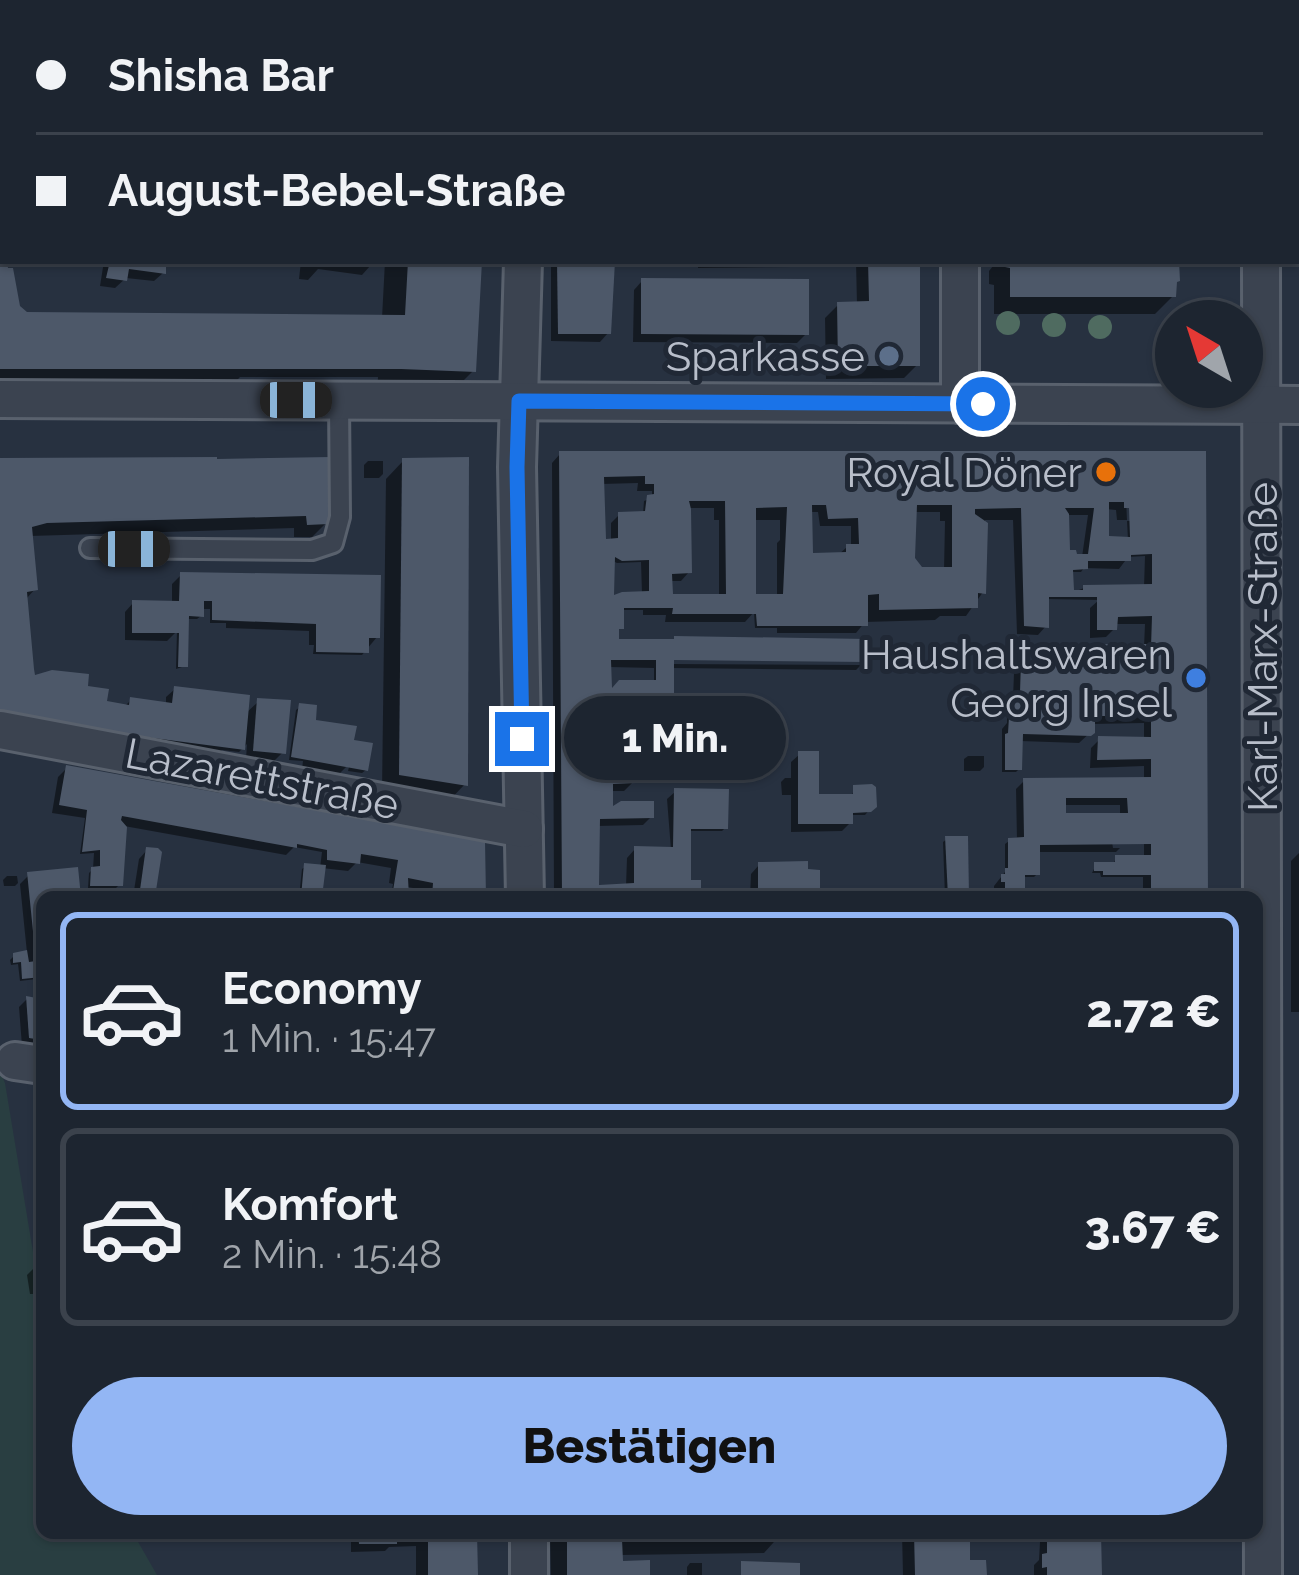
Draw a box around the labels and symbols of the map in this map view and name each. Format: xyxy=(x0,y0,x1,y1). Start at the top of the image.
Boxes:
north arrow xyxy=(1155,300,1263,408)
place label: Sparkasse xyxy=(666,332,865,381)
marker: Sparkasse xyxy=(876,343,902,369)
route start xyxy=(956,377,1010,431)
car xyxy=(260,382,332,418)
place label: Royal Döner xyxy=(846,448,1082,497)
marker: Royal Döner xyxy=(1093,459,1119,485)
street label: Karl-Marx-Straße xyxy=(1238,482,1287,812)
car xyxy=(98,531,170,567)
place label: Haushaltswaren Georg Insel xyxy=(861,630,1173,727)
marker: Haushaltswaren Georg Insel xyxy=(1183,665,1209,691)
callout: 1 Min. xyxy=(564,697,786,781)
route end xyxy=(495,712,549,766)
street label: Lazarettstraße xyxy=(121,728,403,830)

